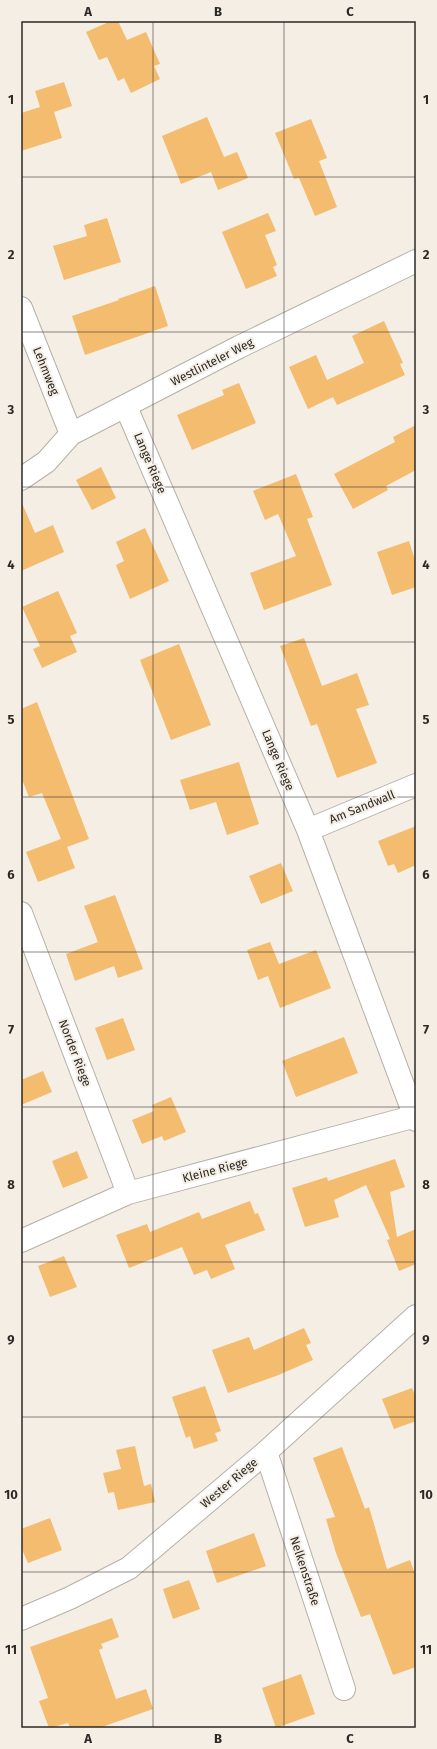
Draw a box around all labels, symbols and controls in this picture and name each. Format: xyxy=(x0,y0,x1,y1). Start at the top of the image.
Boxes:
text: A xyxy=(83,4,92,19)
text: B xyxy=(214,4,222,19)
text: C xyxy=(346,4,354,19)
text: 1 xyxy=(8,92,14,107)
text: 1 xyxy=(423,92,429,107)
text: 2 xyxy=(8,247,15,262)
text: 2 xyxy=(423,247,430,262)
street label: Westlinteler Weg xyxy=(168,335,256,389)
street label: Lehmweg xyxy=(30,345,62,398)
text: 3 xyxy=(7,402,15,417)
text: 3 xyxy=(422,402,430,417)
street label: Lange Riege xyxy=(131,430,169,496)
text: 4 xyxy=(7,557,15,572)
text: 4 xyxy=(422,557,430,572)
text: 5 xyxy=(8,712,15,727)
text: 5 xyxy=(423,712,430,727)
street label: Lange Riege xyxy=(259,727,297,793)
street label: Am Sandwall xyxy=(327,787,397,827)
text: 6 xyxy=(7,867,15,882)
text: 6 xyxy=(422,867,430,882)
street label: Norder Riege xyxy=(56,1017,94,1089)
text: 7 xyxy=(8,1022,14,1037)
text: 7 xyxy=(423,1022,429,1037)
street label: Kleine Riege xyxy=(181,1155,249,1185)
text: 8 xyxy=(7,1177,15,1192)
text: 8 xyxy=(422,1177,430,1192)
text: 9 xyxy=(7,1332,15,1347)
text: 9 xyxy=(422,1332,430,1347)
street label: Wester Riege xyxy=(198,1455,260,1511)
text: 10 xyxy=(4,1487,18,1502)
text: 10 xyxy=(419,1487,433,1502)
street label: Nelkenstraße xyxy=(287,1535,323,1607)
text: 11 xyxy=(5,1642,17,1657)
text: 11 xyxy=(420,1642,432,1657)
text: A xyxy=(83,1731,92,1746)
text: B xyxy=(214,1731,222,1746)
text: C xyxy=(346,1731,354,1746)

